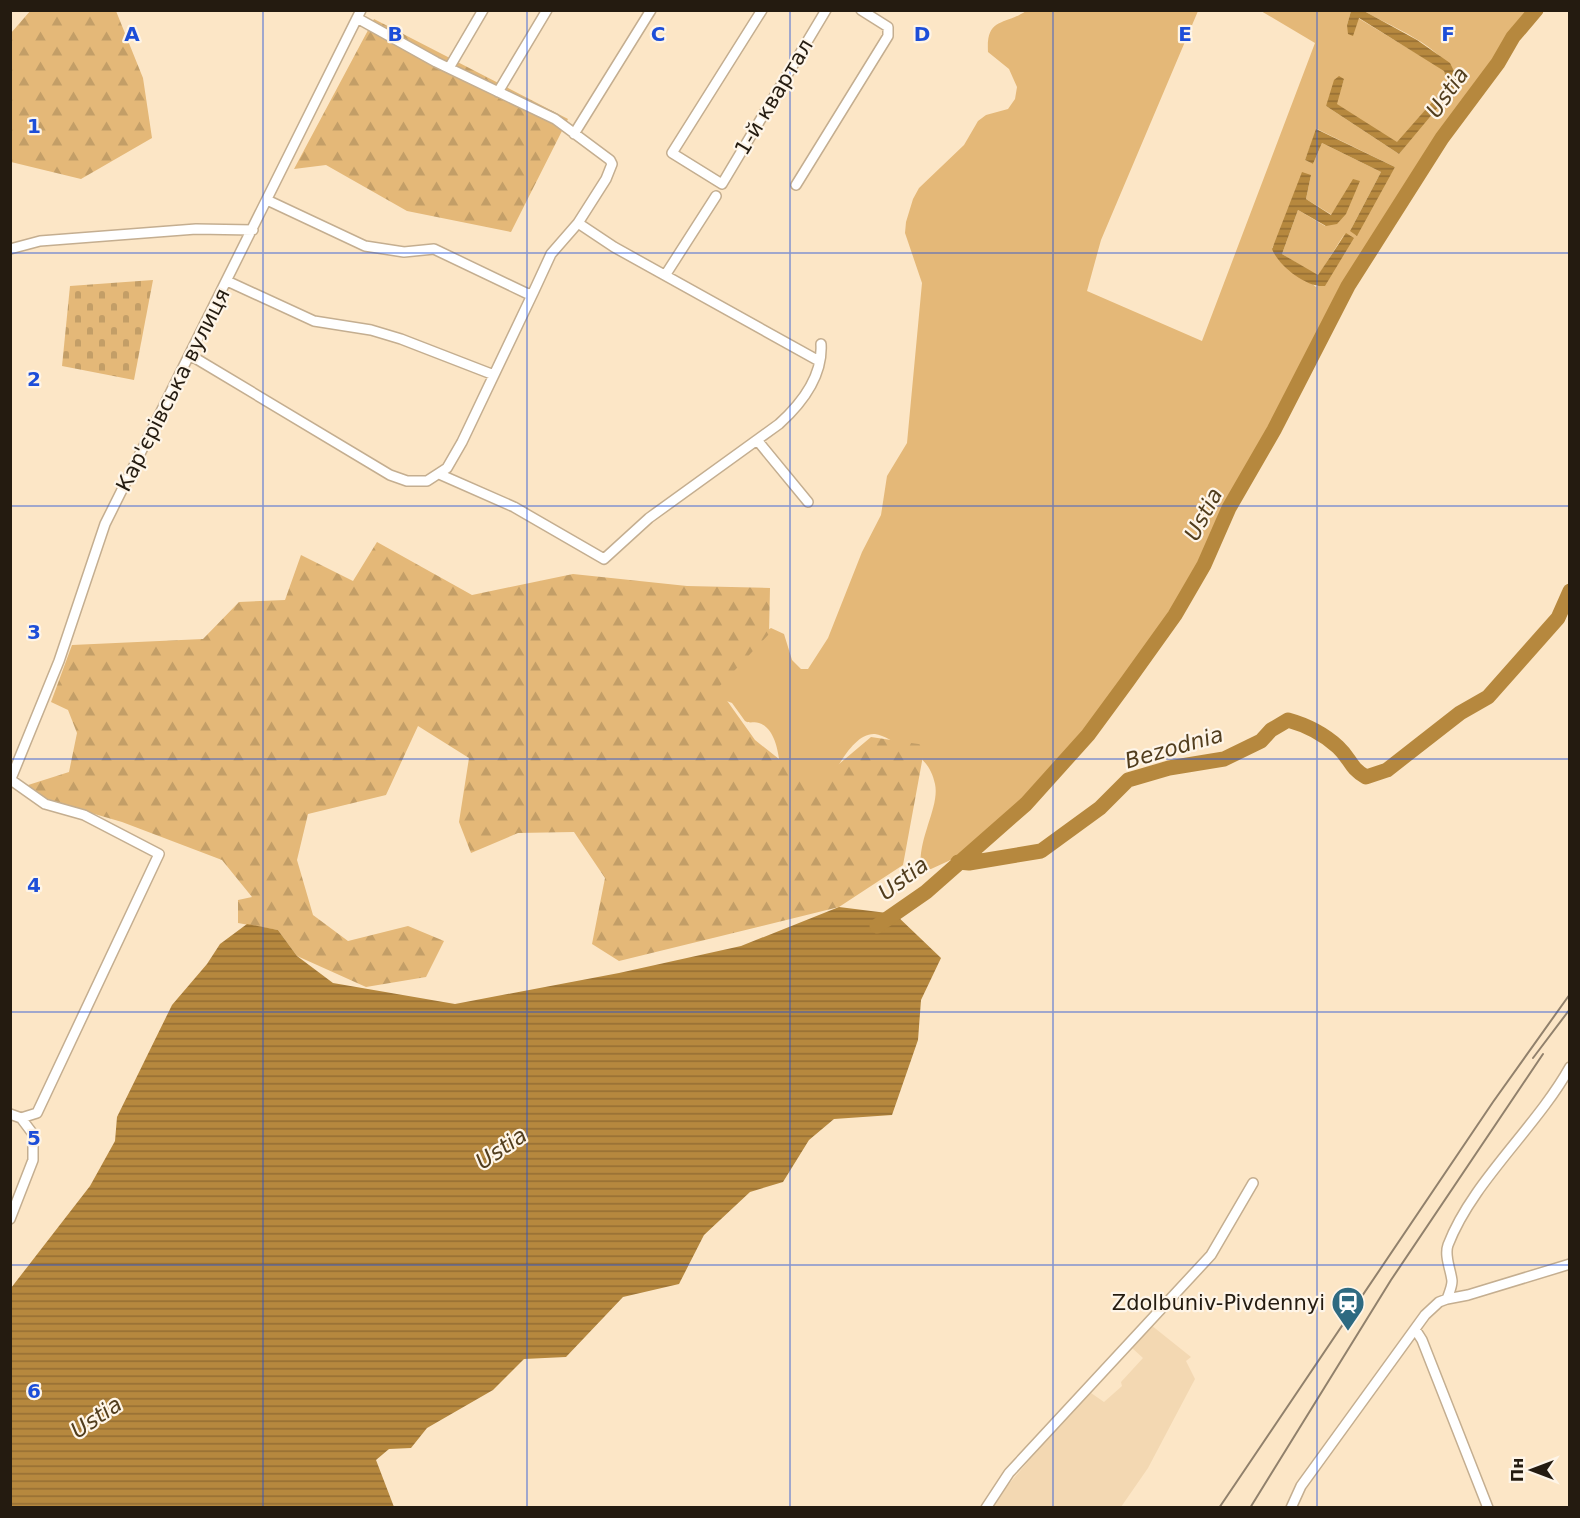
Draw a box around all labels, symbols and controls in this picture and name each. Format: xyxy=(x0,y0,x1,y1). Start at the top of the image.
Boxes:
text: A xyxy=(124,22,140,46)
text: B xyxy=(387,22,403,46)
text: C xyxy=(651,22,665,46)
text: D xyxy=(914,22,930,46)
text: E xyxy=(1178,22,1192,46)
text: F xyxy=(1441,22,1455,46)
street label: 1-й квартал xyxy=(730,35,818,159)
water label: Ustia xyxy=(1421,62,1474,122)
text: 1 xyxy=(27,114,41,138)
street label: Кар'єрівська вулиця xyxy=(111,284,235,496)
text: 2 xyxy=(27,367,41,391)
water label: Ustia xyxy=(1179,484,1228,545)
text: 3 xyxy=(27,620,41,644)
water label: Bezodnia xyxy=(1122,722,1226,773)
water label: Ustia xyxy=(873,852,933,905)
text: 4 xyxy=(27,873,41,897)
water label: Ustia xyxy=(471,1122,531,1174)
text: 5 xyxy=(27,1126,41,1150)
station icon: Zdolbuniv-Pivdennyi xyxy=(1330,1285,1366,1332)
place label: Zdolbuniv-Pivdennyi xyxy=(1112,1291,1325,1315)
text: 6 xyxy=(27,1379,41,1403)
water label: Ustia xyxy=(66,1391,126,1443)
north arrow xyxy=(1502,1440,1562,1500)
text: Пн xyxy=(1508,1458,1527,1482)

